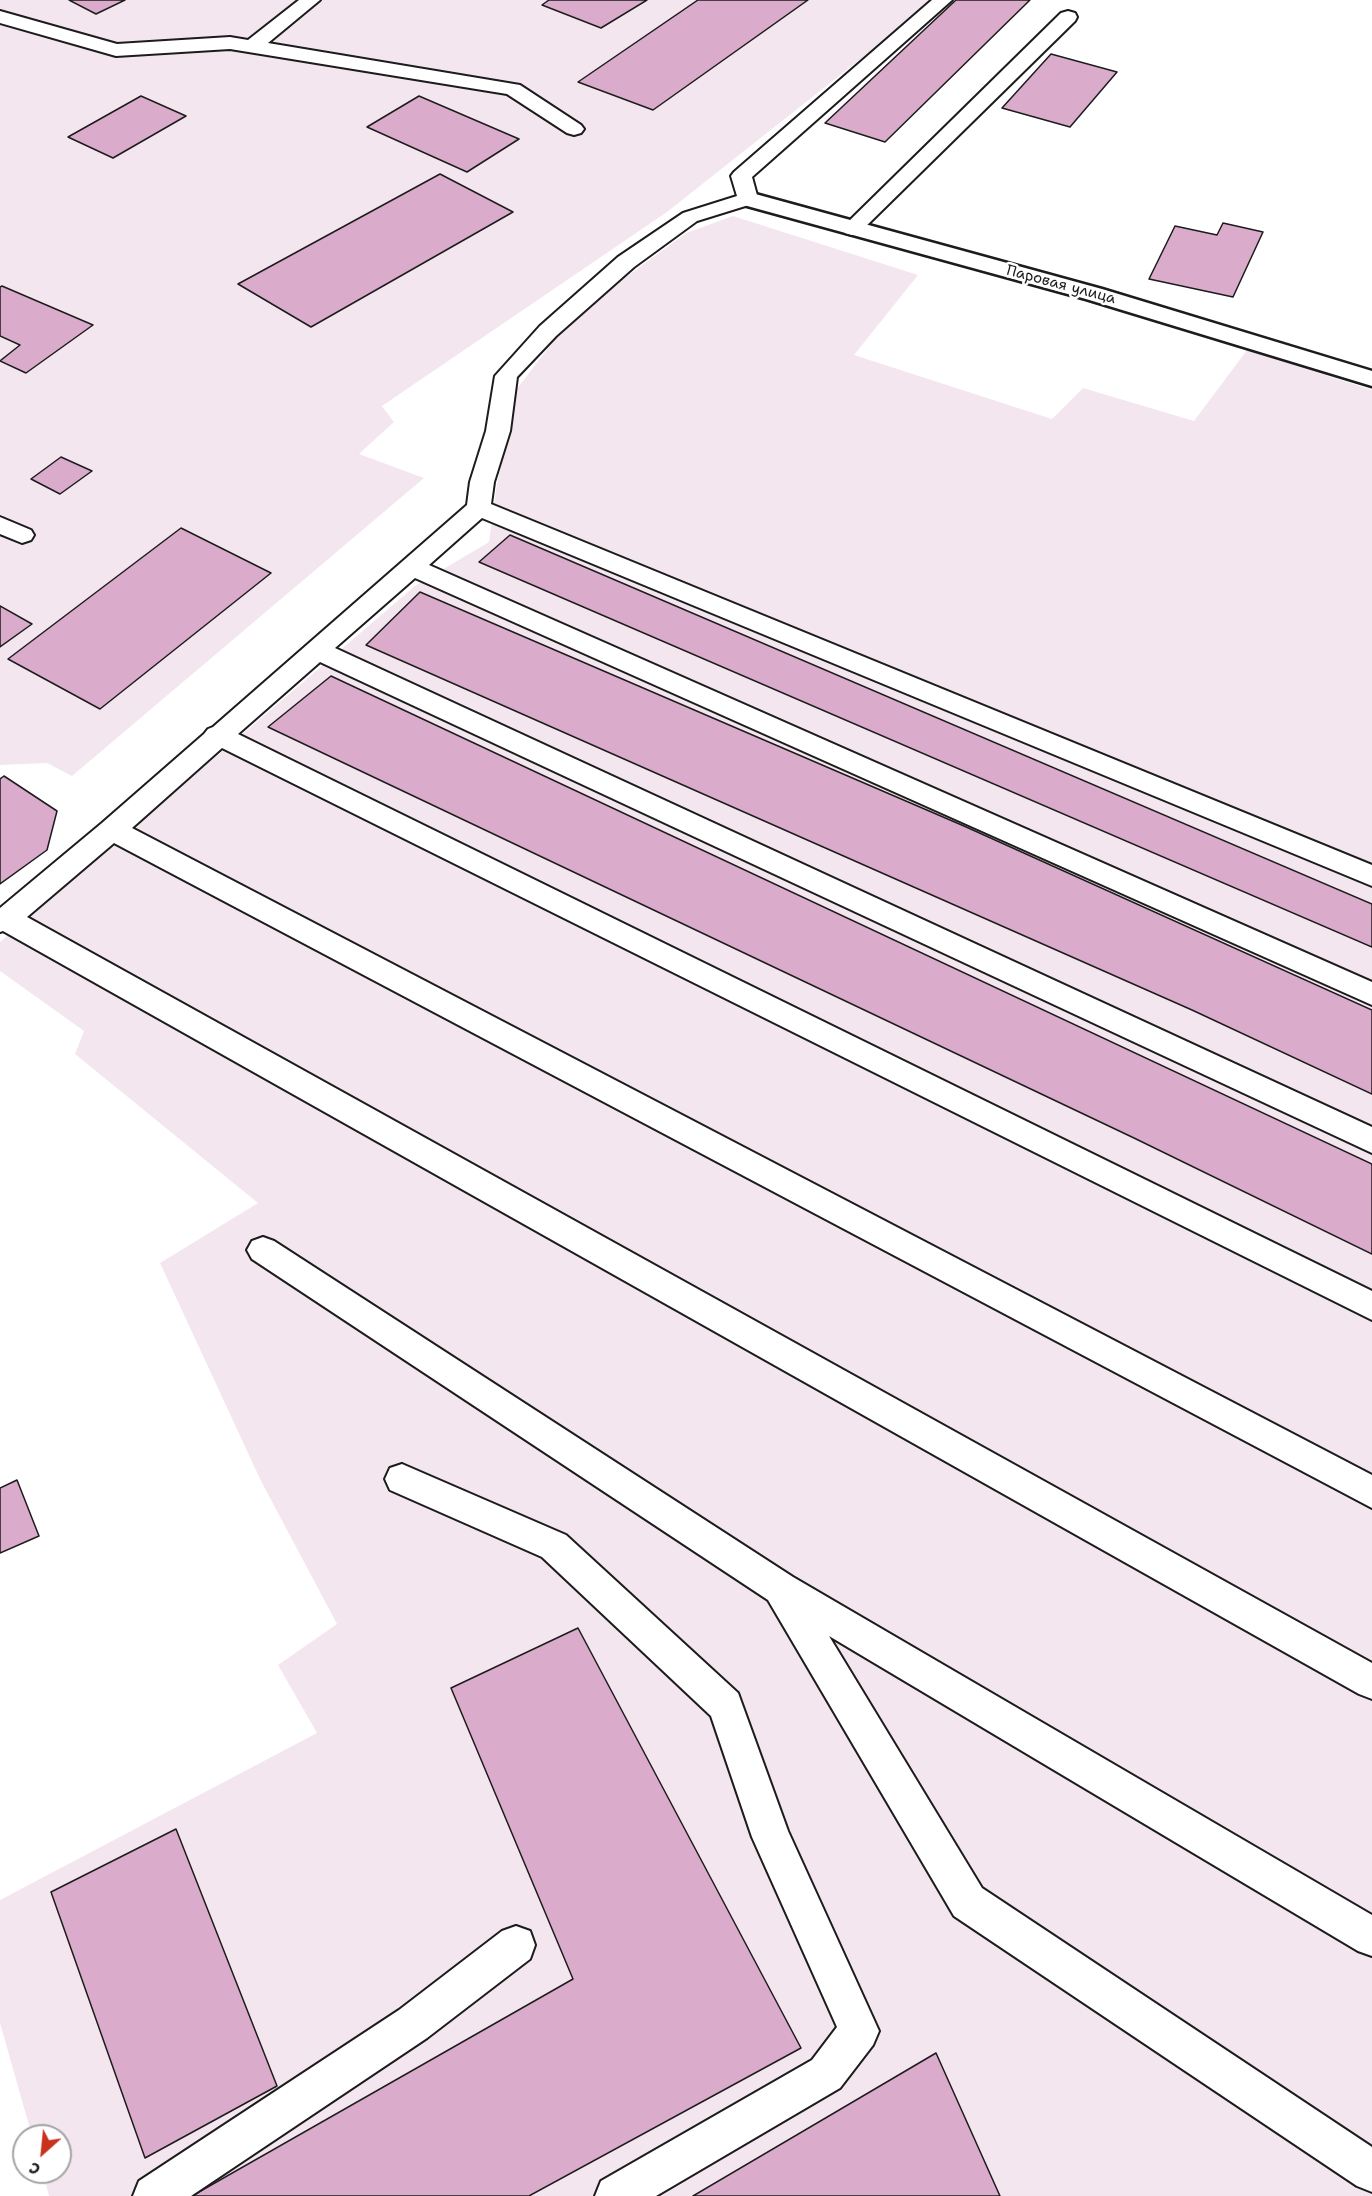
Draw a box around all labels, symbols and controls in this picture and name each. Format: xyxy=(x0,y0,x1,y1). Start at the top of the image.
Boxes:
street label: Паровая улица xyxy=(1004,262,1118,308)
north arrow xyxy=(12,2124,72,2184)
text: С xyxy=(25,2157,44,2180)

